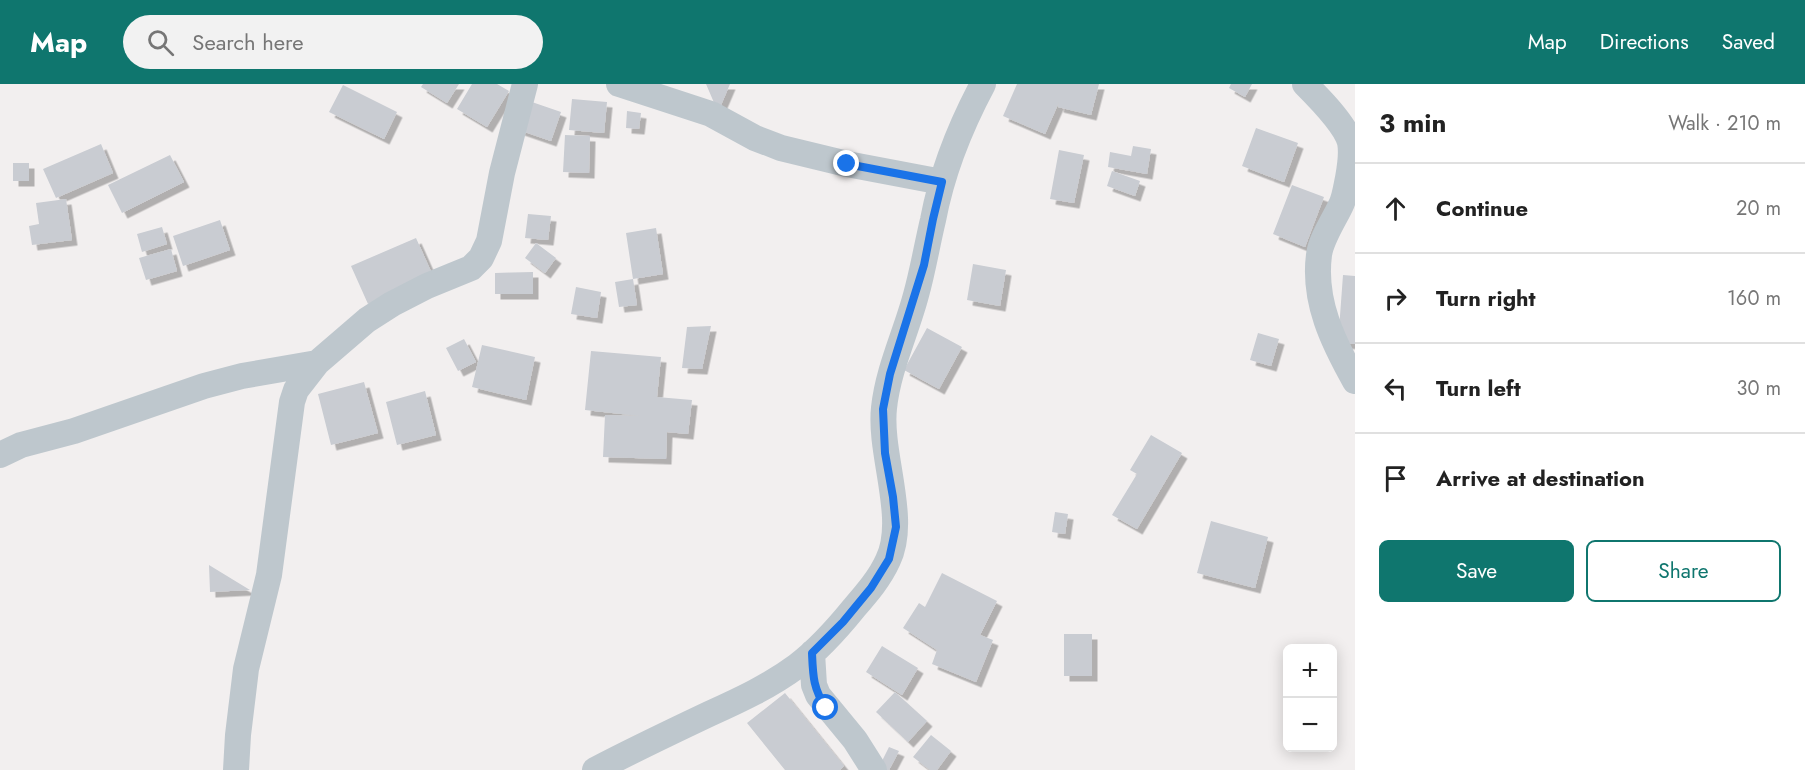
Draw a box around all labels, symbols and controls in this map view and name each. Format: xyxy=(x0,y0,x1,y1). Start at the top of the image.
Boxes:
search box xyxy=(123,15,543,69)
text: Map xyxy=(30,22,87,63)
icon: search xyxy=(144,26,177,59)
text: Search here xyxy=(192,26,304,58)
text: Map xyxy=(1528,27,1567,57)
text: Directions xyxy=(1600,27,1689,57)
text: Saved xyxy=(1722,27,1775,57)
text: 3 min xyxy=(1379,104,1446,142)
text: Walk · 210 m xyxy=(1668,109,1781,138)
route end xyxy=(833,150,859,176)
icon: ahead xyxy=(1379,192,1412,225)
text: Continue xyxy=(1436,192,1528,224)
text: 20 m xyxy=(1736,194,1781,223)
icon: right xyxy=(1379,282,1412,315)
text: Turn right xyxy=(1436,282,1536,314)
text: 160 m xyxy=(1727,284,1781,313)
icon: left xyxy=(1379,372,1412,405)
text: Turn left xyxy=(1436,372,1521,404)
text: 30 m xyxy=(1736,374,1781,403)
icon: arrive xyxy=(1379,462,1412,495)
text: Arrive at destination xyxy=(1436,462,1645,494)
button: Save xyxy=(1379,540,1574,602)
button: Share xyxy=(1586,540,1781,602)
map controls xyxy=(1283,644,1337,752)
button: + xyxy=(1283,644,1337,698)
route start xyxy=(812,694,838,720)
button: − xyxy=(1283,698,1337,752)

